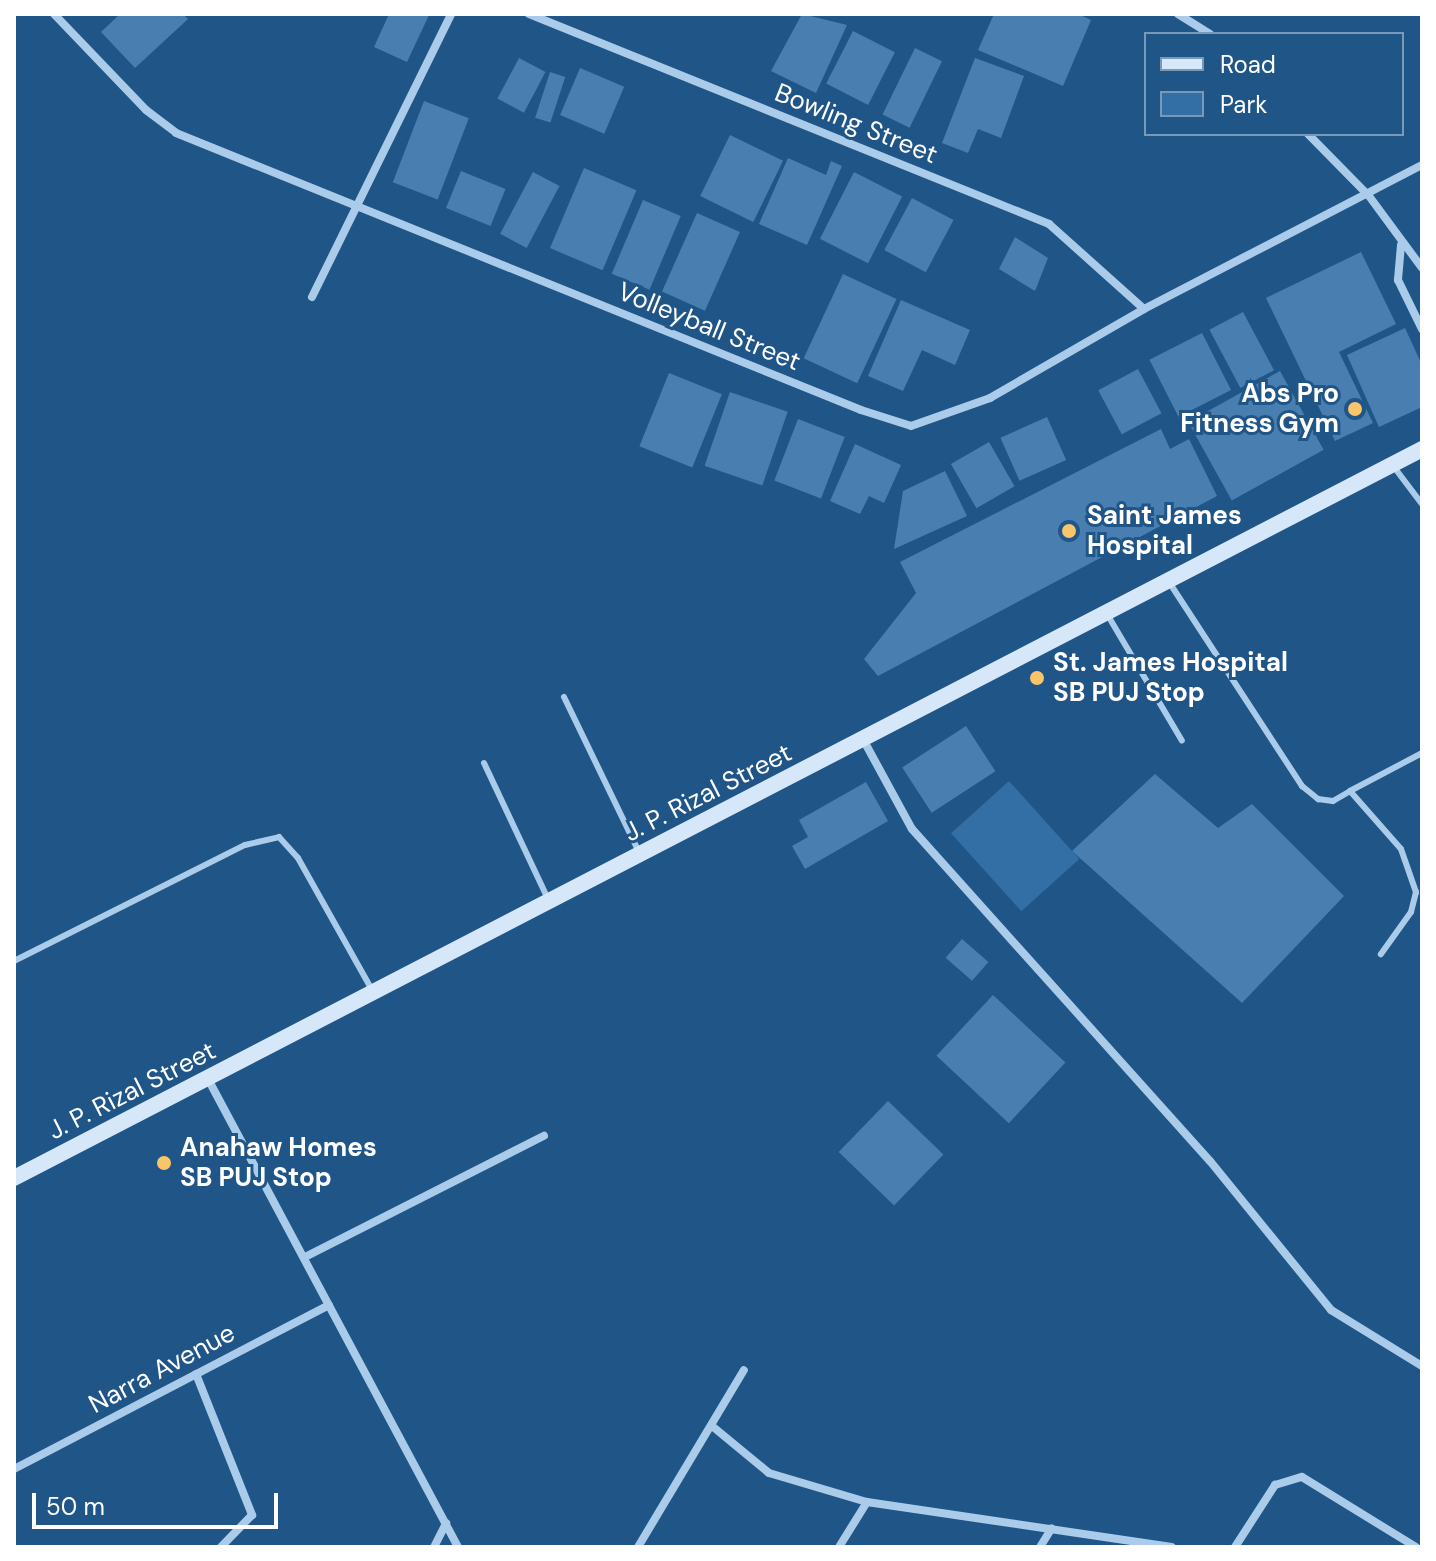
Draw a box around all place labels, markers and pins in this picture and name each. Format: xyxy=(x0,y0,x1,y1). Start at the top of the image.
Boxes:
place label: Abs Pro Fitness Gym xyxy=(1180,378,1339,440)
marker: Abs Pro Fitness Gym xyxy=(1346,400,1364,418)
place label: Saint James Hospital xyxy=(1087,500,1242,562)
marker: Saint James Hospital xyxy=(1058,520,1080,542)
place label: St. James Hospital SB PUJ Stop xyxy=(1053,647,1288,708)
marker: St. James Hospital SB PUJ Stop xyxy=(1028,669,1046,687)
place label: Anahaw Homes SB PUJ Stop xyxy=(180,1132,377,1194)
marker: Anahaw Homes SB PUJ Stop xyxy=(155,1154,173,1172)

